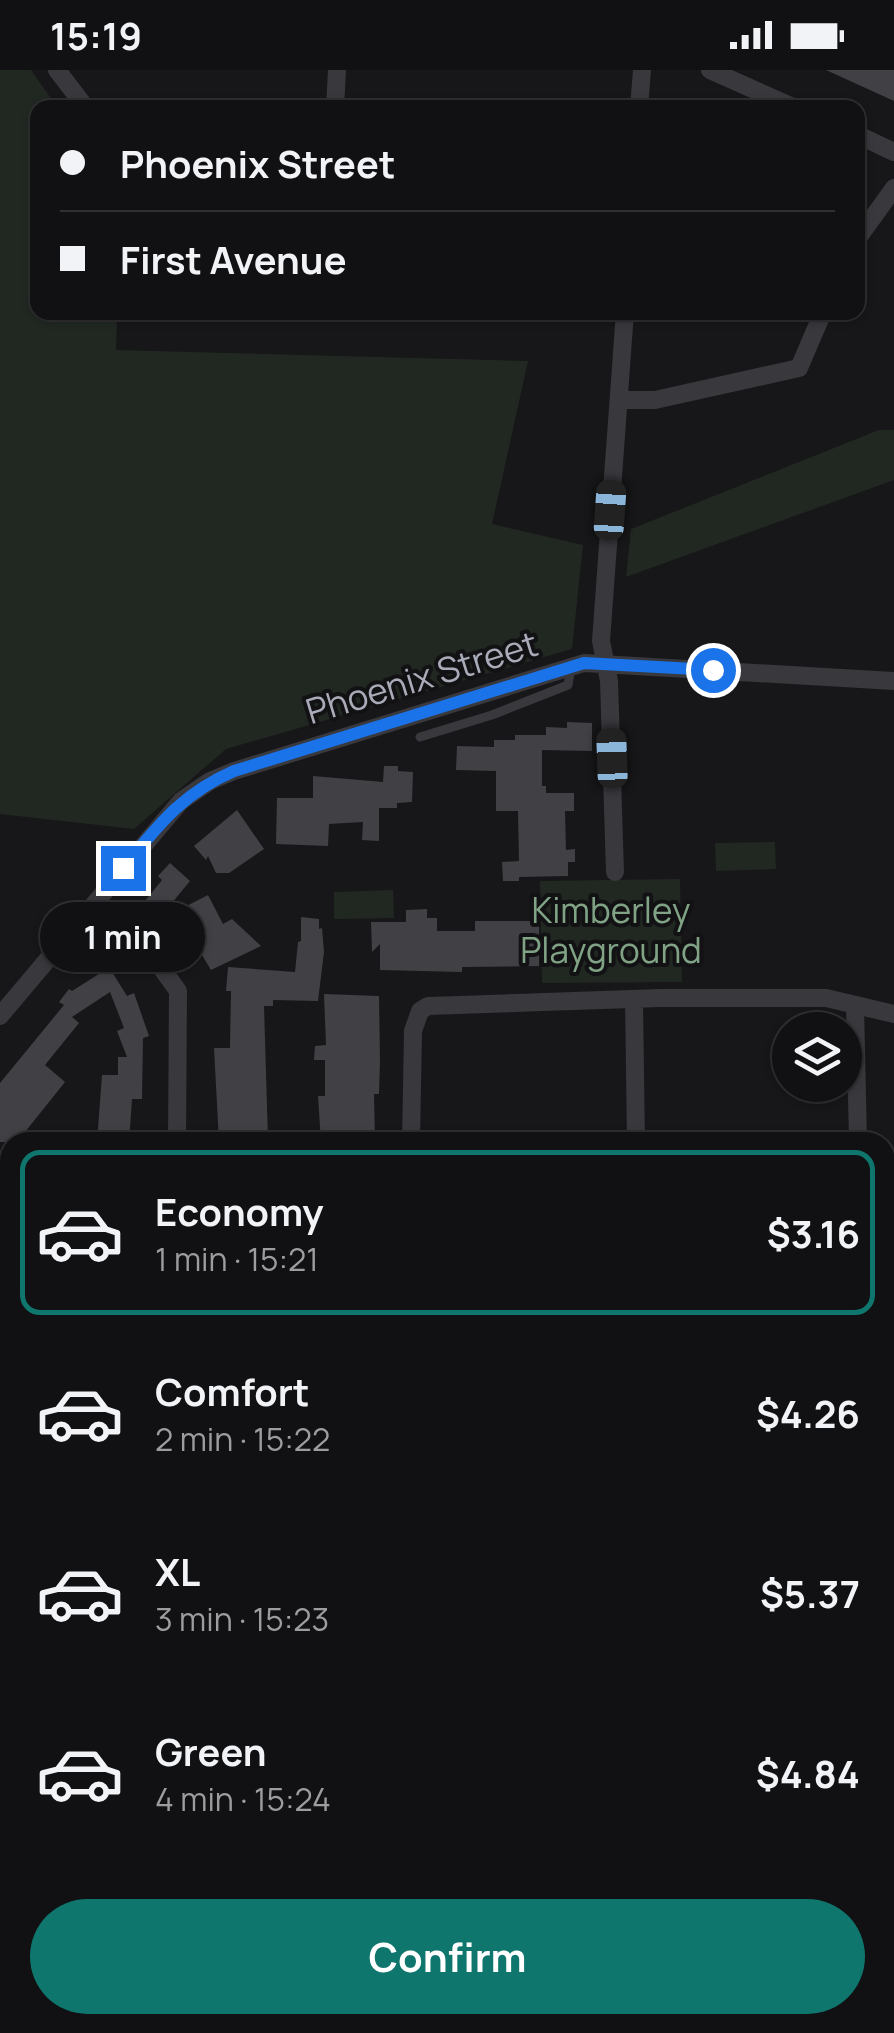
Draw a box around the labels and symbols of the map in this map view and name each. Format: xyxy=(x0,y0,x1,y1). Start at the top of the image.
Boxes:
car xyxy=(593,479,627,541)
street label: Phoenix Street xyxy=(300,619,543,735)
route start xyxy=(691,648,736,693)
car xyxy=(596,727,628,789)
route end xyxy=(101,846,146,891)
park label: Kimberley Playground xyxy=(520,886,702,974)
callout: 1 min xyxy=(41,903,206,973)

